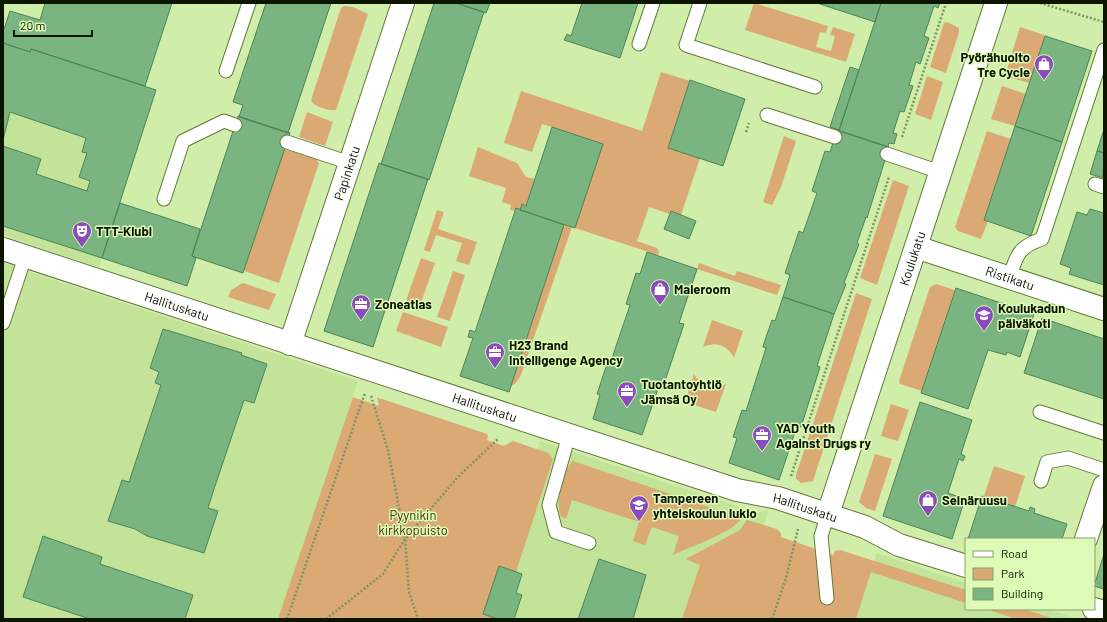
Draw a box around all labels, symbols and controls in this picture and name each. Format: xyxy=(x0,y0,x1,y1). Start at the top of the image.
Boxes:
scale bar xyxy=(14,12,92,38)
text: 20 m xyxy=(20,18,46,32)
place label: Pyörähuolto Tre Cycle xyxy=(961,49,1030,80)
shop icon: Pyörähuolto Tre Cycle xyxy=(1033,53,1055,81)
street label: Papinkatu xyxy=(330,144,363,202)
theatre icon: TTT-Klubi xyxy=(71,220,93,248)
place label: TTT-Klubi xyxy=(96,223,152,239)
street label: Koulukatu xyxy=(896,229,928,288)
street label: Ristikatu xyxy=(984,263,1036,293)
shop icon: Maleroom xyxy=(649,278,671,306)
place label: Maleroom xyxy=(674,281,731,297)
street label: Hallituskatu xyxy=(142,288,211,324)
office icon: Zoneatlas xyxy=(350,293,372,321)
place label: Zoneatlas xyxy=(375,296,432,312)
place label: Koulukadun päiväkoti xyxy=(998,300,1065,331)
school or university icon: Koulukadun päiväkoti xyxy=(973,304,995,332)
place label: H23 Brand Intelligenge Agency xyxy=(509,337,623,368)
office icon: H23 Brand Intelligenge Agency xyxy=(484,341,506,369)
place label: Tuotantoyhtiö Jämsä Oy xyxy=(641,376,722,407)
office icon: Tuotantoyhtiö Jämsä Oy xyxy=(616,380,638,408)
street label: Hallituskatu xyxy=(450,389,519,425)
place label: YAD Youth Against Drugs ry xyxy=(776,420,872,451)
office icon: YAD Youth Against Drugs ry xyxy=(751,424,773,452)
street label: Hallituskatu xyxy=(772,489,840,525)
shop icon: Seinäruusu xyxy=(917,489,939,517)
place label: Tampereen yhteiskoulun lukio xyxy=(653,490,757,521)
place label: Seinäruusu xyxy=(942,492,1007,508)
school or university icon: Tampereen yhteiskoulun lukio xyxy=(628,494,650,522)
park label: Pyynikin kirkkopuisto xyxy=(378,507,448,538)
legend xyxy=(965,538,1095,610)
text: Road xyxy=(1001,546,1028,560)
text: Park xyxy=(1001,566,1025,580)
text: Building xyxy=(1001,586,1043,600)

